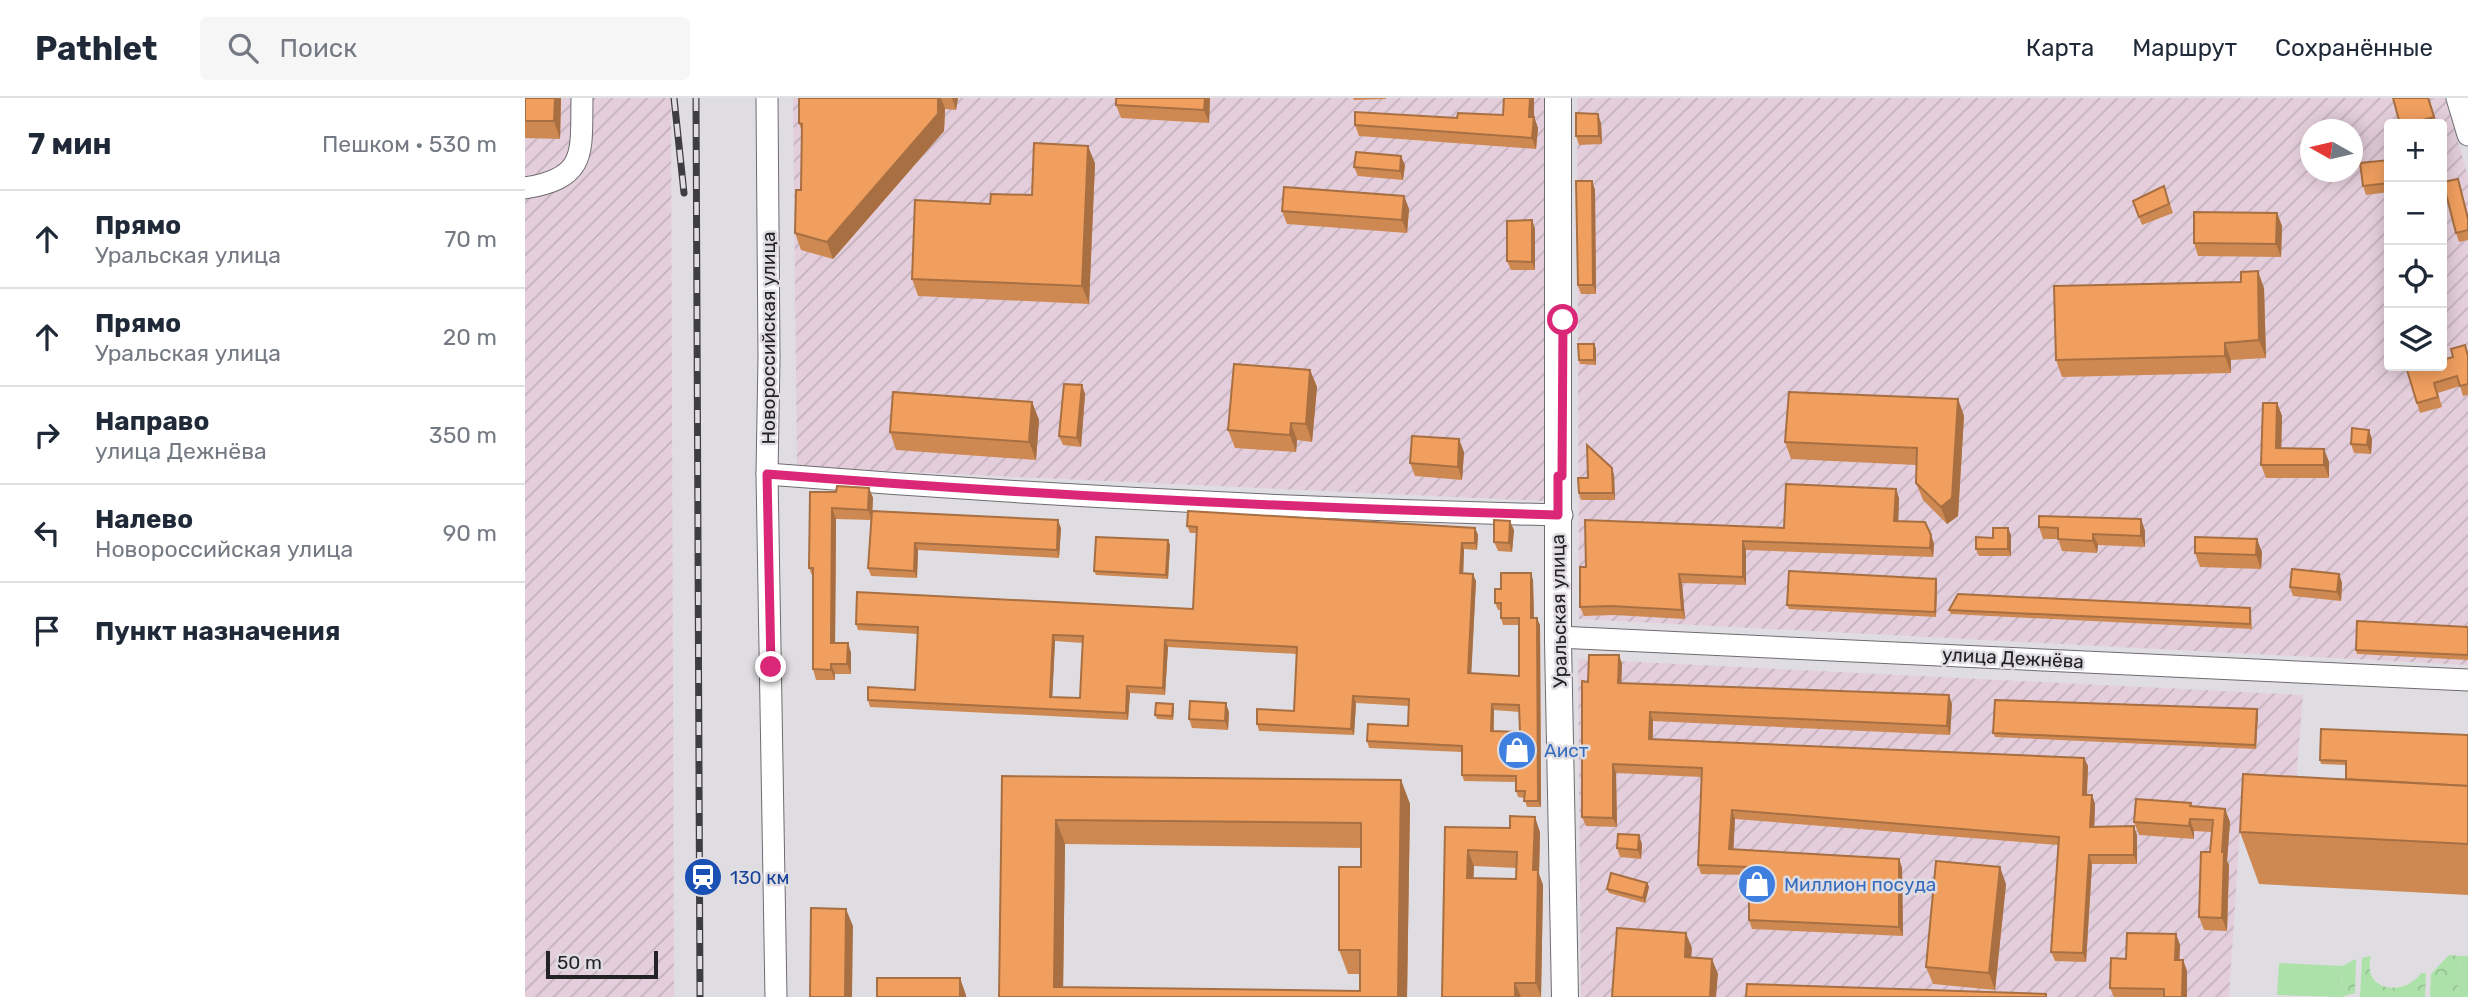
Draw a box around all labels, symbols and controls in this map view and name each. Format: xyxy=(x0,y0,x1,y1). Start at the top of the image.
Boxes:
search box xyxy=(200,17,690,80)
text: Pathlet xyxy=(35,29,158,68)
icon: search xyxy=(224,29,262,67)
text: Поиск xyxy=(280,33,357,64)
text: Карта xyxy=(2026,34,2094,62)
text: Маршрут xyxy=(2132,34,2237,62)
text: Сохранённые xyxy=(2275,34,2433,62)
north arrow xyxy=(2300,119,2363,182)
map controls xyxy=(2384,119,2447,371)
button: + xyxy=(2384,119,2447,182)
text: 7 мин xyxy=(28,126,112,162)
text: Пешком · 530 m xyxy=(322,130,497,158)
button: − xyxy=(2384,182,2447,245)
text: Прямо xyxy=(95,210,181,241)
icon: ahead xyxy=(28,220,66,258)
text: 70 m xyxy=(445,225,497,253)
street label: Новороссийская улица xyxy=(757,231,780,445)
text: Уральская улица xyxy=(95,241,281,269)
button: locate xyxy=(2384,245,2447,308)
route start xyxy=(1547,304,1578,335)
text: Прямо xyxy=(95,308,181,339)
button: layers xyxy=(2384,308,2447,371)
icon: ahead xyxy=(28,318,66,356)
text: 20 m xyxy=(443,323,497,351)
text: Уральская улица xyxy=(95,339,281,367)
text: Направо xyxy=(95,406,209,437)
icon: right xyxy=(28,416,66,454)
text: 350 m xyxy=(429,421,497,449)
text: улица Дежнёва xyxy=(95,437,267,465)
text: Налево xyxy=(95,504,193,535)
icon: left xyxy=(28,514,66,552)
text: 90 m xyxy=(443,519,497,547)
street label: Уральская улица xyxy=(1546,534,1572,688)
text: Новороссийская улица xyxy=(95,535,353,563)
icon: arrive xyxy=(28,612,66,650)
text: Пункт назначения xyxy=(95,616,340,647)
street label: улица Дежнёва xyxy=(1942,643,2084,673)
route end xyxy=(755,651,786,682)
shop icon: Аист xyxy=(1496,729,1538,771)
place label: Аист xyxy=(1544,739,1589,762)
station icon: 130 км xyxy=(682,856,724,898)
shop icon: Миллион посуда xyxy=(1736,863,1778,905)
place label: 130 км xyxy=(730,866,789,889)
place label: Миллион посуда xyxy=(1784,873,1936,896)
scale bar xyxy=(546,948,658,980)
text: 50 m xyxy=(557,951,602,974)

